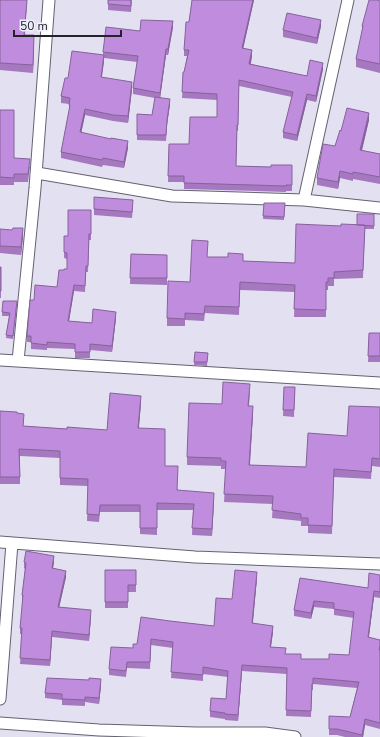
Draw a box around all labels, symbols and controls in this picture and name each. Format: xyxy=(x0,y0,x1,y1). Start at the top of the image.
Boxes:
scale bar xyxy=(14,12,121,38)
text: 50 m xyxy=(20,18,48,34)

